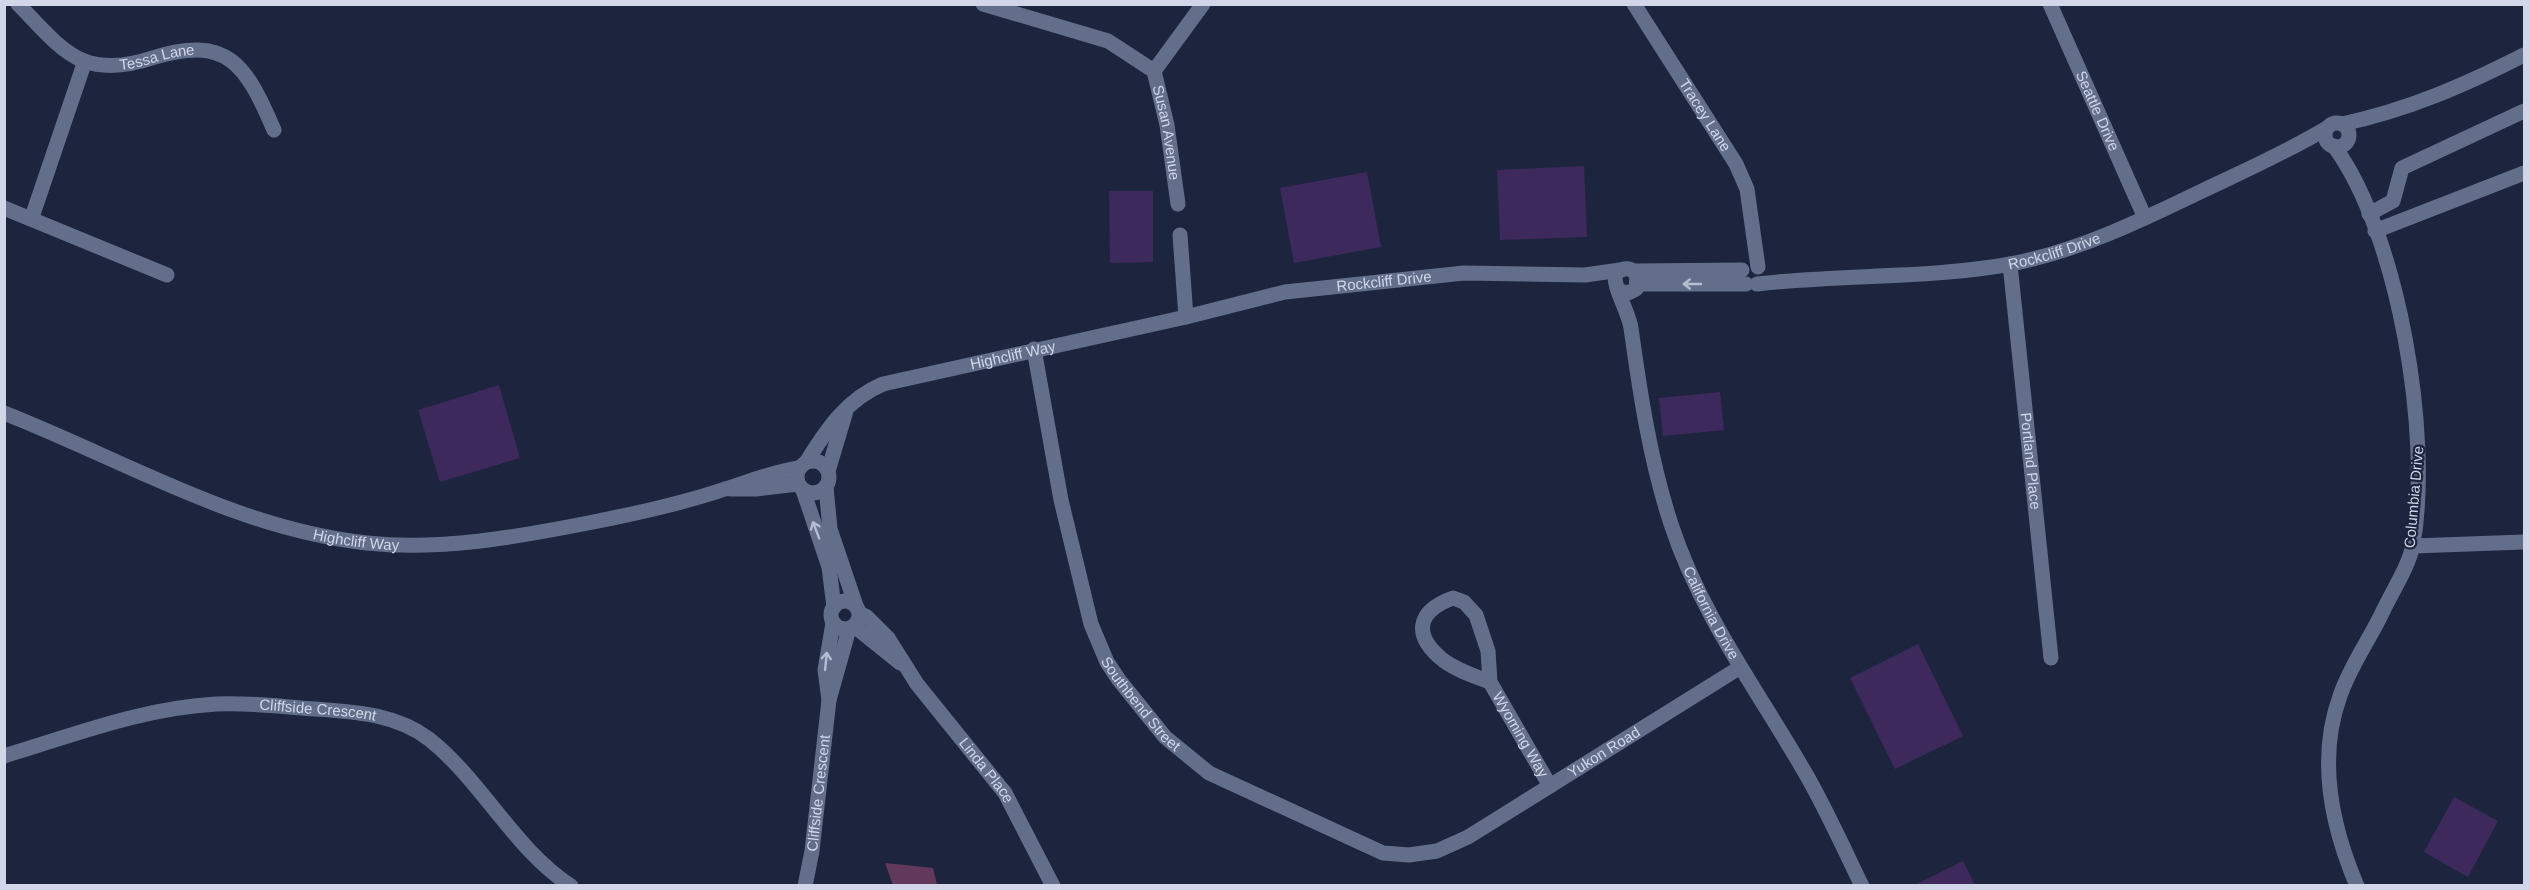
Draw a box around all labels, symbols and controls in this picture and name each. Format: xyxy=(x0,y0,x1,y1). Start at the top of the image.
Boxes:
street label: Tessa Lane xyxy=(118,41,195,73)
street label: Seattle Drive xyxy=(2073,68,2123,153)
street label: Tracey Lane xyxy=(1676,76,1735,155)
street label: Susan Avenue xyxy=(1150,83,1184,181)
street label: Rockcliff Drive xyxy=(2007,229,2103,272)
street label: Rockcliff Drive xyxy=(1335,268,1432,295)
one-way arrow xyxy=(1683,278,1703,290)
street label: Highcliff Way xyxy=(968,337,1057,372)
street label: Portland Place xyxy=(2017,411,2044,510)
street label: Columbia Drive xyxy=(2401,445,2426,549)
one-way arrow xyxy=(810,521,821,540)
street label: Highcliff Way xyxy=(312,525,400,553)
street label: California Drive xyxy=(1680,564,1743,662)
one-way arrow xyxy=(821,652,832,672)
street label: Southbend Street xyxy=(1098,653,1185,755)
street label: Wyoming Way xyxy=(1490,689,1552,781)
street label: Cliffside Crescent xyxy=(259,696,379,724)
street label: Yukon Road xyxy=(1564,723,1643,781)
street label: Cliffside Crescent xyxy=(803,733,833,852)
street label: Linda Place xyxy=(956,734,1018,806)

